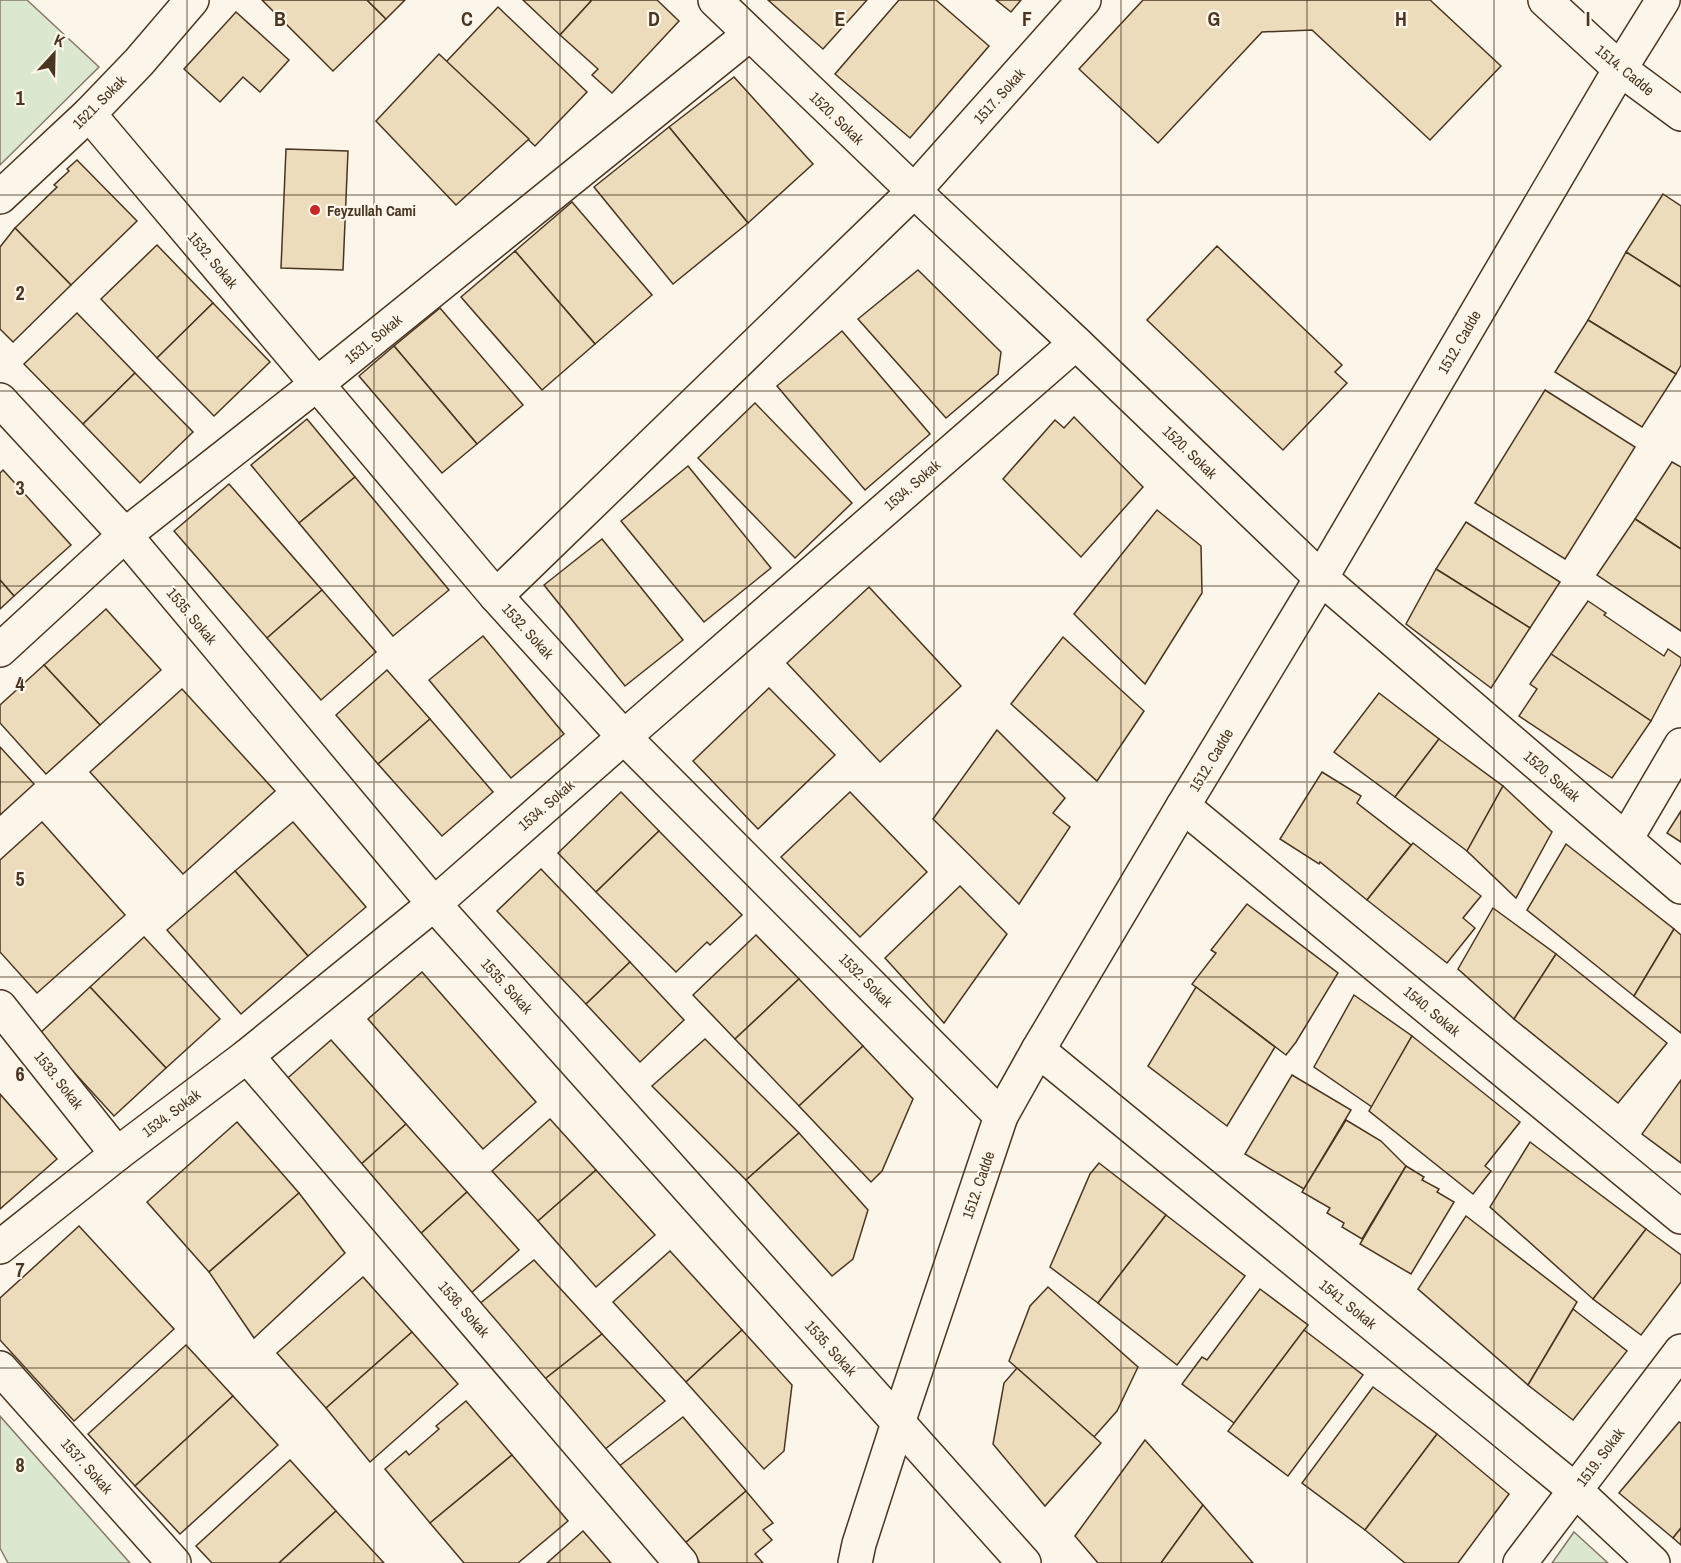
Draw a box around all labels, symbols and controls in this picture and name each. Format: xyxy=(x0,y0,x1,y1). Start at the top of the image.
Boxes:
text: B xyxy=(274,5,286,32)
text: C xyxy=(461,5,473,32)
text: D xyxy=(648,5,660,32)
text: E xyxy=(835,5,846,32)
text: F xyxy=(1022,5,1032,32)
text: G xyxy=(1208,5,1220,32)
text: H xyxy=(1395,5,1407,32)
text: I xyxy=(1586,5,1590,32)
north arrow xyxy=(24,24,84,84)
text: K xyxy=(51,28,69,52)
street label: 1514. Cadde xyxy=(1591,40,1659,100)
street label: 1517. Sokak xyxy=(968,63,1030,128)
street label: 1521. Sokak xyxy=(67,70,131,134)
text: 1 xyxy=(15,84,25,111)
street label: 1520. Sokak xyxy=(805,87,869,150)
place label: Feyzullah Cami xyxy=(327,200,416,221)
marker: Feyzullah Cami xyxy=(308,203,322,217)
street label: 1532. Sokak xyxy=(183,227,244,294)
text: 2 xyxy=(15,279,25,306)
street label: 1512. Cadde xyxy=(1432,306,1486,378)
street label: 1531. Sokak xyxy=(340,309,407,369)
street label: 1520. Sokak xyxy=(1158,421,1222,484)
street label: 1534. Sokak xyxy=(879,454,945,515)
text: 3 xyxy=(15,474,25,501)
street label: 1535. Sokak xyxy=(162,583,223,650)
street label: 1532. Sokak xyxy=(497,599,559,664)
text: 4 xyxy=(15,670,25,697)
street label: 1512. Cadde xyxy=(1184,724,1238,796)
street label: 1520. Sokak xyxy=(1519,746,1585,807)
street label: 1534. Sokak xyxy=(513,774,579,835)
text: 5 xyxy=(15,865,25,892)
street label: 1532. Sokak xyxy=(834,948,898,1012)
street label: 1535. Sokak xyxy=(476,954,538,1019)
street label: 1540. Sokak xyxy=(1399,981,1466,1042)
street label: 1533. Sokak xyxy=(30,1047,89,1114)
text: 6 xyxy=(15,1060,25,1087)
street label: 1534. Sokak xyxy=(137,1084,205,1142)
street label: 1512. Cadde xyxy=(957,1148,999,1222)
text: 7 xyxy=(15,1256,25,1283)
street label: 1541. Sokak xyxy=(1315,1274,1382,1334)
street label: 1536. Sokak xyxy=(434,1276,495,1342)
street label: 1535. Sokak xyxy=(800,1316,862,1381)
street label: 1519. Sokak xyxy=(1571,1423,1629,1491)
street label: 1537. Sokak xyxy=(56,1434,118,1499)
text: 8 xyxy=(15,1451,25,1478)

